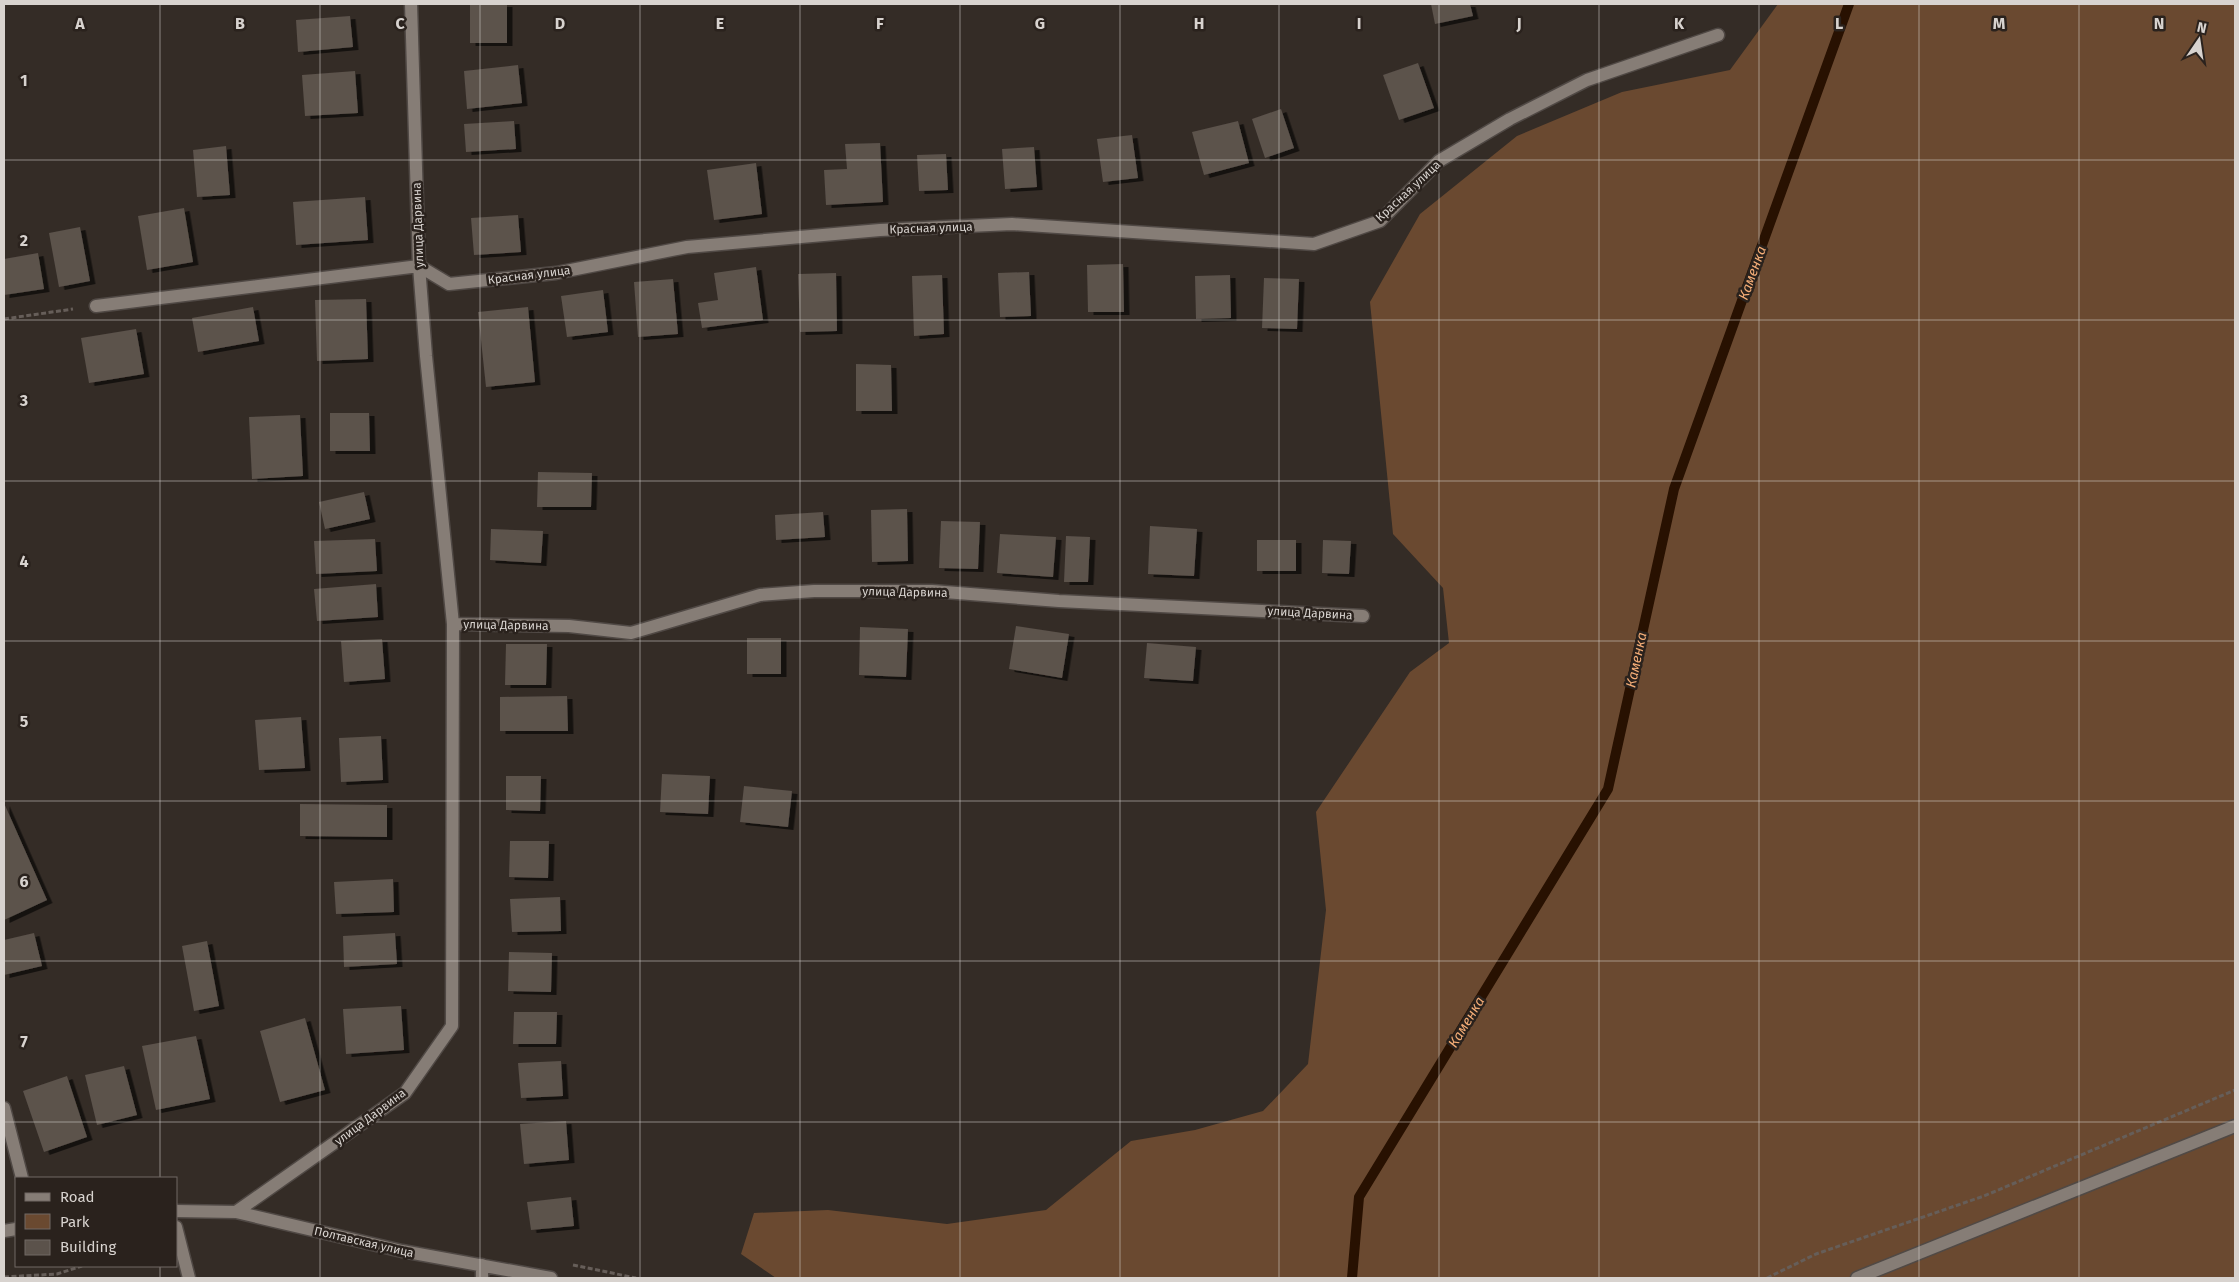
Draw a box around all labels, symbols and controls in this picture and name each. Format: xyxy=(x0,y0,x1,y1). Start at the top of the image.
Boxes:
text: A xyxy=(74,14,85,33)
text: B xyxy=(235,14,245,33)
text: C xyxy=(395,14,405,33)
text: D xyxy=(555,14,565,33)
text: E xyxy=(716,14,724,33)
text: F xyxy=(876,14,884,33)
text: G xyxy=(1035,14,1045,33)
text: H xyxy=(1194,14,1204,33)
text: I xyxy=(1357,14,1361,33)
text: J xyxy=(1515,14,1522,33)
text: K xyxy=(1674,14,1685,33)
text: L xyxy=(1835,14,1843,33)
text: M xyxy=(1993,14,2006,33)
text: N xyxy=(2154,14,2164,33)
north arrow xyxy=(2174,15,2224,65)
text: N xyxy=(2195,18,2208,37)
text: 1 xyxy=(20,71,28,90)
street label: Красная улица xyxy=(1373,158,1443,224)
street label: улица Дарвина xyxy=(410,182,426,268)
street label: Красная улица xyxy=(889,220,973,236)
text: 2 xyxy=(20,231,28,250)
water label: Каменка xyxy=(1735,244,1770,302)
street label: Красная улица xyxy=(487,263,571,287)
text: 3 xyxy=(19,391,28,410)
text: 4 xyxy=(19,552,29,571)
street label: улица Дарвина xyxy=(862,584,948,600)
street label: улица Дарвина xyxy=(1267,604,1353,622)
street label: улица Дарвина xyxy=(463,617,549,633)
water label: Каменка xyxy=(1622,631,1651,689)
text: 5 xyxy=(20,712,29,731)
text: 6 xyxy=(19,872,29,891)
water label: Каменка xyxy=(1445,994,1488,1051)
text: 7 xyxy=(20,1032,28,1051)
street label: улица Дарвина xyxy=(332,1086,408,1148)
legend xyxy=(15,1177,178,1267)
text: Road xyxy=(60,1188,95,1206)
text: Park xyxy=(60,1213,90,1231)
street label: Полтавская улица xyxy=(313,1224,415,1260)
text: Building xyxy=(60,1238,116,1256)

